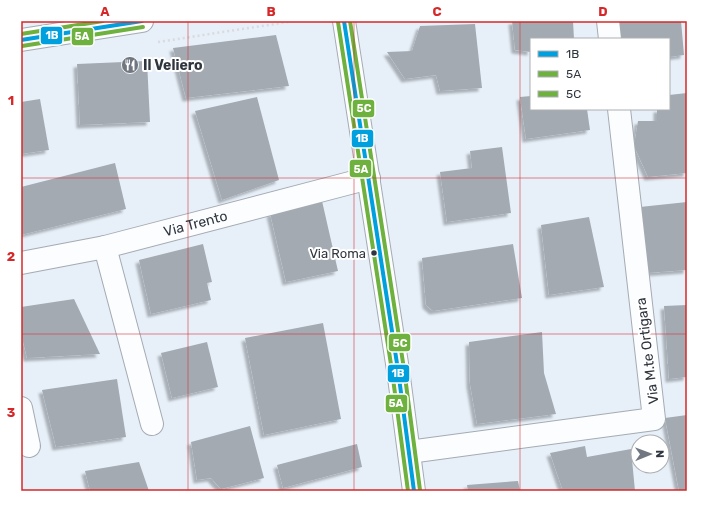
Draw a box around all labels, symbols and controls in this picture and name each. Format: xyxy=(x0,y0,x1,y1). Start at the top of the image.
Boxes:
text: A xyxy=(100,4,110,19)
text: B xyxy=(266,4,276,19)
text: C xyxy=(432,4,442,19)
text: D xyxy=(598,4,608,19)
line badge: 1B xyxy=(40,26,63,45)
line badge: 5A xyxy=(71,27,94,46)
text: 1B xyxy=(45,29,59,42)
text: 5A xyxy=(75,30,90,43)
legend xyxy=(530,38,670,110)
text: 1B xyxy=(566,47,579,61)
restaurant icon: Il Veliero xyxy=(120,55,140,75)
place label: Il Veliero xyxy=(143,57,203,74)
text: 5A xyxy=(566,67,581,81)
text: 5C xyxy=(566,87,581,101)
text: 1 xyxy=(8,93,14,108)
line badge: 5C xyxy=(352,99,375,118)
text: 5C xyxy=(357,102,372,115)
line badge: 1B xyxy=(351,129,374,148)
text: 1B xyxy=(355,132,369,145)
line badge: 5A xyxy=(349,159,372,178)
text: 5A xyxy=(354,163,369,176)
street label: Via Trento xyxy=(162,207,229,240)
place label: Via Roma xyxy=(309,246,366,261)
marker: Via Roma xyxy=(369,248,379,258)
text: 2 xyxy=(7,249,15,264)
street label: Via M.te Ortigara xyxy=(633,297,662,405)
line badge: 5C xyxy=(388,333,411,352)
text: 5C xyxy=(393,337,408,350)
line badge: 1B xyxy=(387,364,410,383)
text: 1B xyxy=(391,367,405,380)
line badge: 5A xyxy=(385,394,408,413)
text: 5A xyxy=(389,397,404,410)
text: 3 xyxy=(7,405,16,420)
north arrow xyxy=(630,434,670,474)
text: N xyxy=(653,450,666,458)

